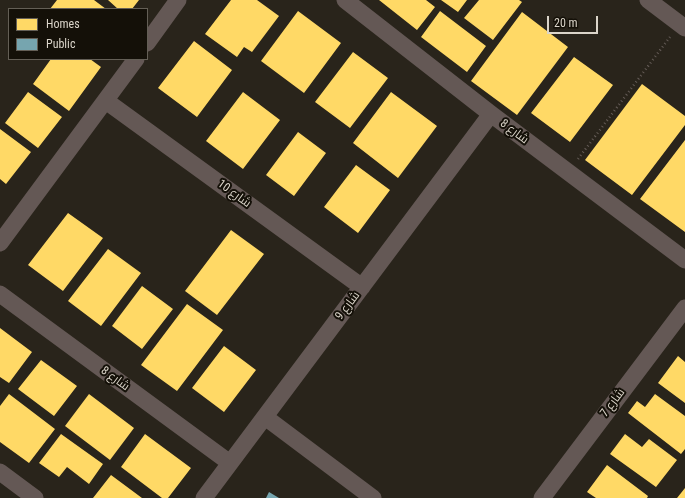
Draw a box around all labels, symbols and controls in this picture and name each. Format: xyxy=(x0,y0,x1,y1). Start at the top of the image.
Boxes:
legend xyxy=(8,8,148,60)
scale bar xyxy=(549,8,600,34)
text: 20 m xyxy=(554,16,578,30)
text: Homes xyxy=(46,17,80,31)
text: Public xyxy=(46,37,75,51)
street label: شارع 8 xyxy=(497,117,531,147)
street label: شارع 10 xyxy=(214,177,254,211)
street label: شارع 9 xyxy=(333,289,363,323)
street label: شارع 8 xyxy=(98,364,132,394)
street label: شارع 7 xyxy=(598,386,628,420)

